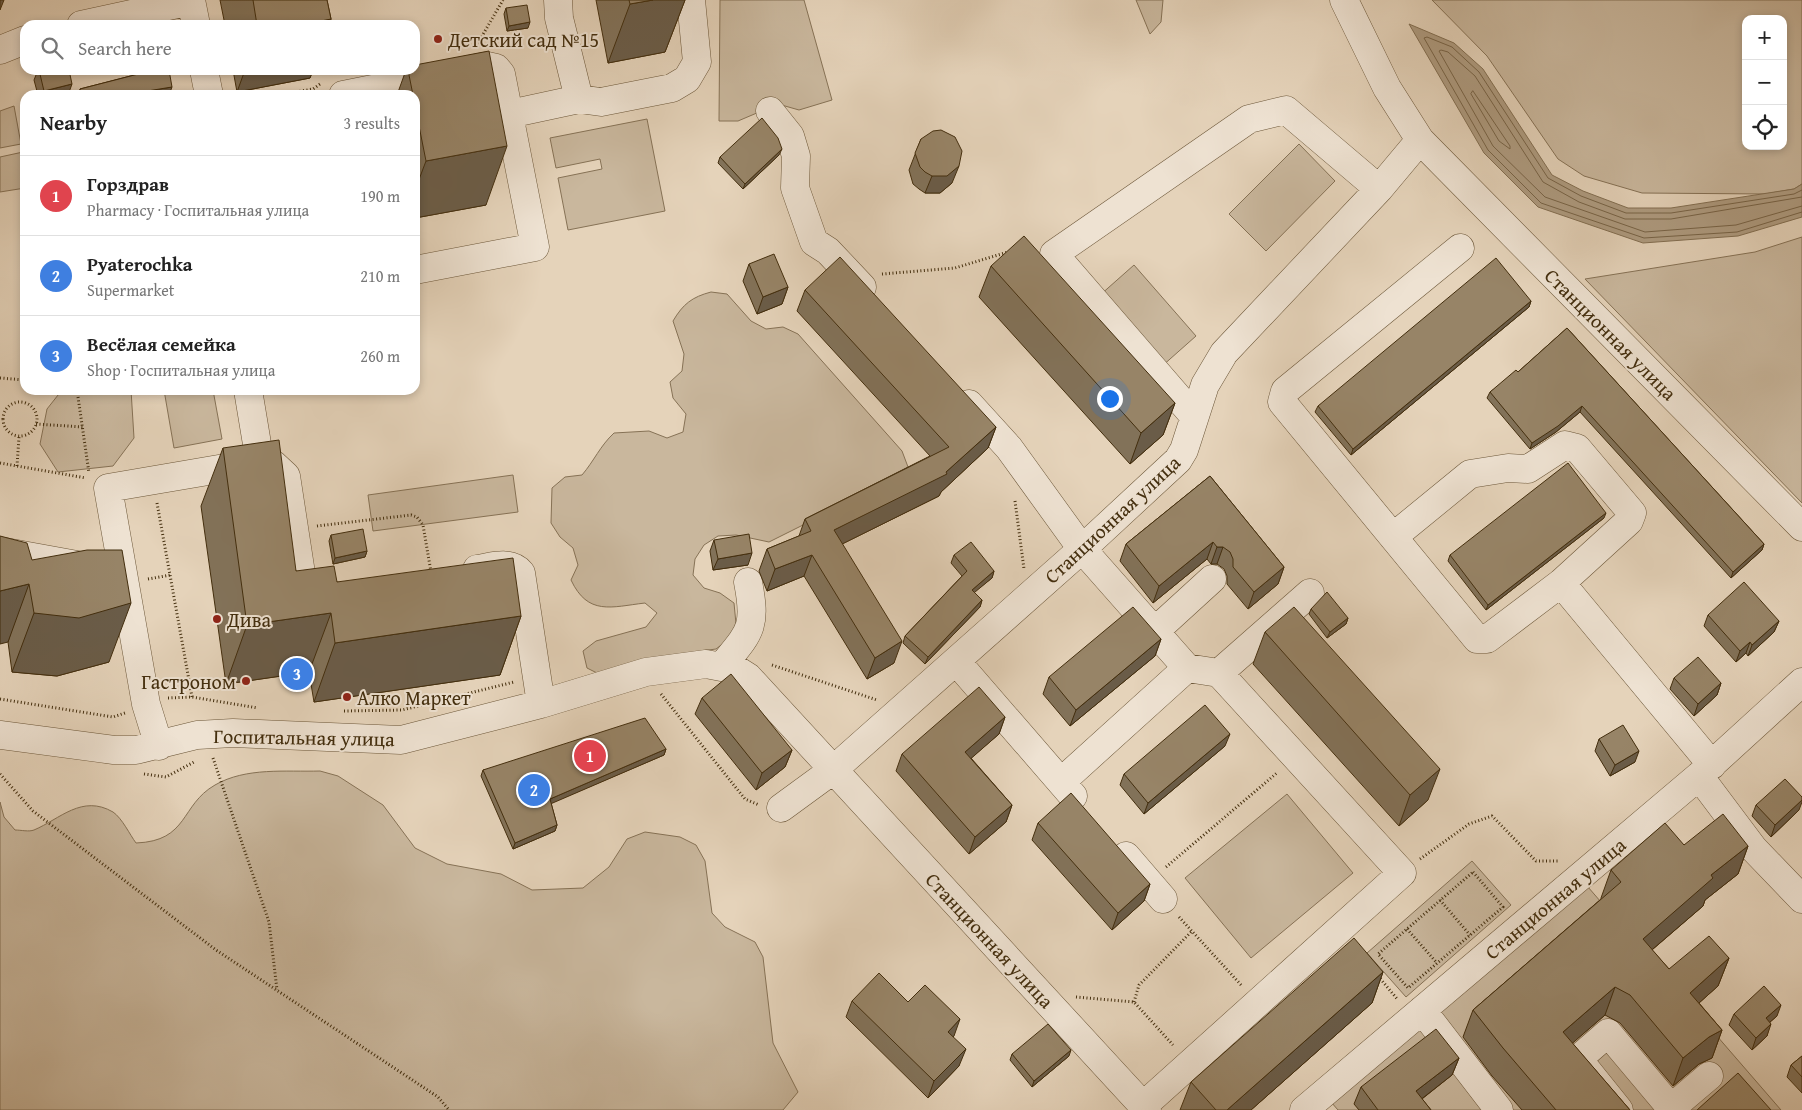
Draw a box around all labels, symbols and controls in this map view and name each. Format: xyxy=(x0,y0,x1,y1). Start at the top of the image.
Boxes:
map controls xyxy=(1742,15,1787,150)
button: + xyxy=(1742,15,1787,60)
search box xyxy=(20,20,420,75)
place label: Детский сад №15 xyxy=(447,25,599,54)
marker: Детский сад №15 xyxy=(432,33,444,45)
icon: search xyxy=(38,34,66,62)
text: Search here xyxy=(78,34,172,62)
button: − xyxy=(1742,60,1787,105)
button: locate xyxy=(1742,105,1787,150)
text: Nearby xyxy=(40,107,107,138)
text: 3 results xyxy=(343,111,400,135)
text: Горздрав xyxy=(87,170,169,198)
text: 1 xyxy=(52,184,60,208)
text: 190 m xyxy=(360,184,400,208)
text: Pharmacy · Госпитальная улица xyxy=(87,198,309,222)
text: Pyaterochka xyxy=(87,250,193,278)
street label: Станционная улица xyxy=(1538,261,1684,407)
text: 2 xyxy=(52,264,60,288)
text: 210 m xyxy=(360,264,400,288)
text: Supermarket xyxy=(87,278,174,302)
text: Весёлая семейка xyxy=(87,330,236,358)
text: 3 xyxy=(52,344,60,368)
text: 260 m xyxy=(360,344,400,368)
text: Shop · Госпитальная улица xyxy=(87,358,275,382)
your location xyxy=(1097,386,1123,412)
street label: Станционная улица xyxy=(1038,448,1187,590)
place label: Дива xyxy=(226,605,271,634)
marker: Дива xyxy=(211,613,223,625)
pin: 3 xyxy=(281,655,313,693)
place label: Гастроном xyxy=(141,667,236,696)
marker: Гастроном xyxy=(240,675,252,687)
place label: Алко Маркет xyxy=(357,683,471,712)
marker: Алко Маркет xyxy=(341,691,353,703)
street label: Госпитальная улица xyxy=(213,721,395,753)
pin: 1 xyxy=(574,737,606,775)
pin: 2 xyxy=(518,771,550,809)
street label: Станционная улица xyxy=(1478,830,1632,966)
street label: Станционная улица xyxy=(919,866,1061,1015)

